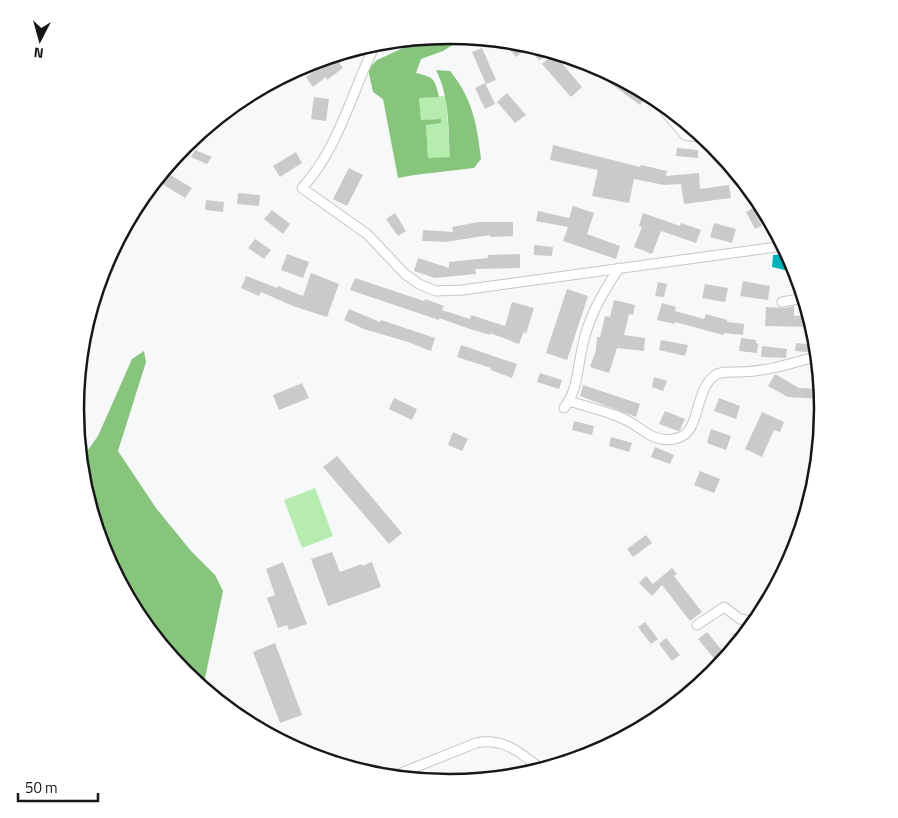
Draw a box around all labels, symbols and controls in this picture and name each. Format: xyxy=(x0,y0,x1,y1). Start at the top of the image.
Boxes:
north arrow xyxy=(15,15,65,65)
text: N xyxy=(33,42,45,64)
scale bar xyxy=(18,770,98,802)
text: 50 m xyxy=(25,776,58,799)

